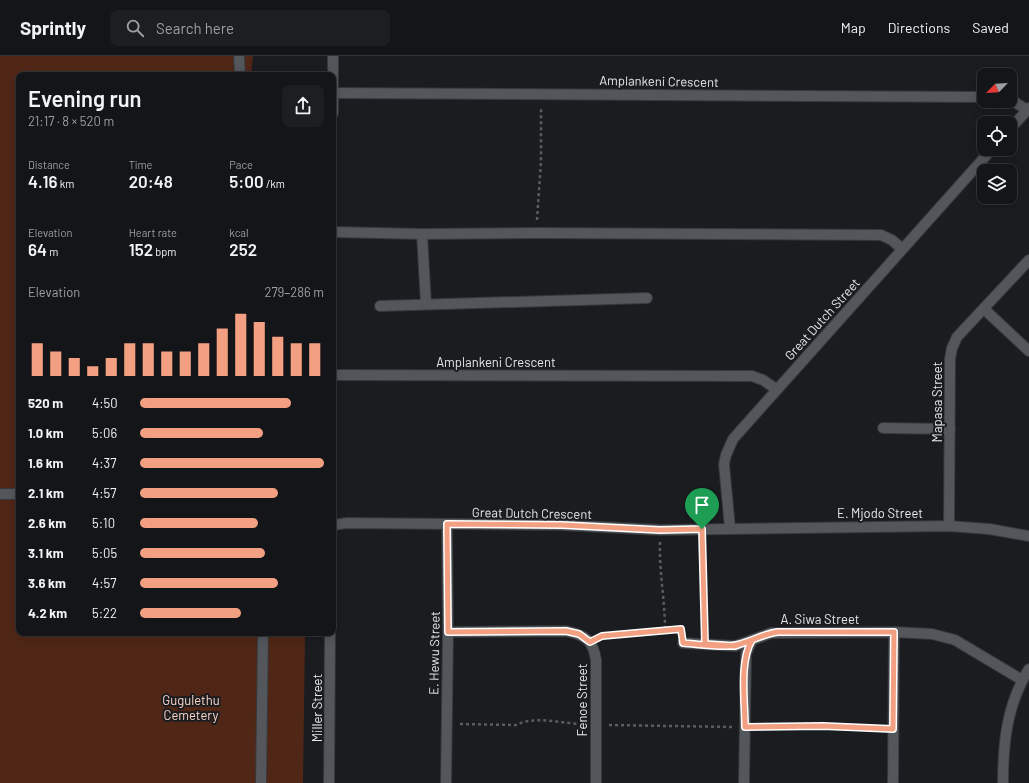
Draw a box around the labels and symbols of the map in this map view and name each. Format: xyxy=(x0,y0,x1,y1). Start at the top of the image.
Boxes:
north arrow xyxy=(977,68,1017,108)
street label: Amplankeni Crescent xyxy=(599,72,719,90)
street label: Great Dutch Street xyxy=(781,275,863,363)
street label: Amplankeni Crescent xyxy=(436,354,556,370)
street label: Mapasa Street xyxy=(929,362,945,442)
pin xyxy=(685,488,719,529)
street label: Great Dutch Crescent xyxy=(472,504,592,522)
street label: E. Mjodo Street xyxy=(837,505,923,521)
street label: E. Hewu Street xyxy=(425,611,443,695)
street label: A. Siwa Street xyxy=(781,611,859,627)
street label: Fenoe Street xyxy=(574,664,590,736)
street label: Miller Street xyxy=(309,674,325,742)
park label: Gugulethu Cemetery xyxy=(162,692,220,723)

